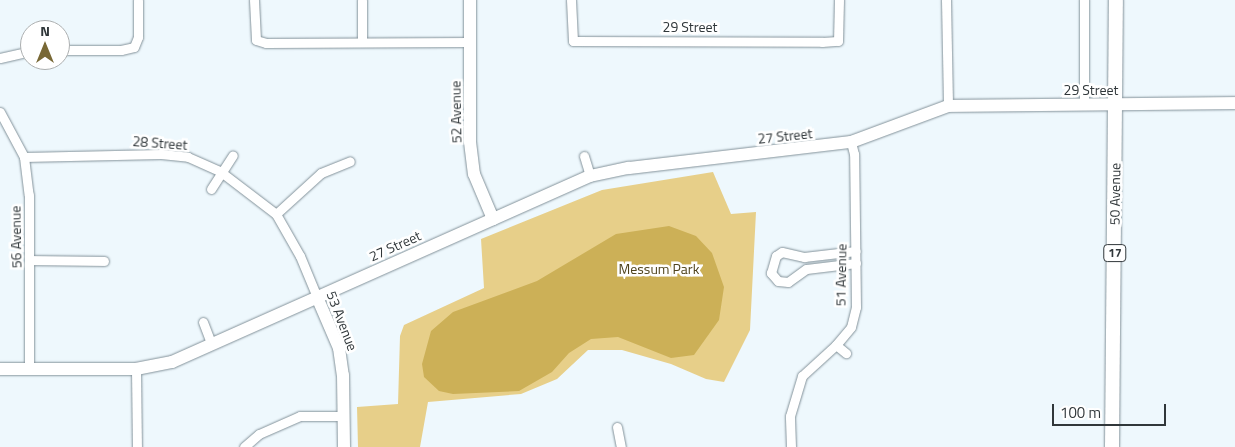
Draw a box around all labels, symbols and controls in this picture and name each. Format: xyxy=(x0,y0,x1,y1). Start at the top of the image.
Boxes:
street label: 29 Street xyxy=(663,19,717,35)
north arrow xyxy=(20,20,70,70)
text: N xyxy=(40,20,50,41)
street label: 52 Avenue xyxy=(447,81,465,143)
street label: 29 Street xyxy=(1064,82,1118,98)
street label: 27 Street xyxy=(757,125,813,147)
street label: 28 Street xyxy=(132,133,188,153)
street label: 50 Avenue xyxy=(1106,163,1124,225)
street label: 56 Avenue xyxy=(7,206,25,268)
street label: 27 Street xyxy=(367,227,423,265)
street label: 51 Avenue xyxy=(832,244,850,306)
road number: 17 xyxy=(1102,244,1128,262)
park label: Messum Park xyxy=(619,261,699,277)
street label: 53 Avenue xyxy=(323,289,361,353)
scale bar xyxy=(1055,394,1169,426)
text: 100 m xyxy=(1060,401,1101,424)

